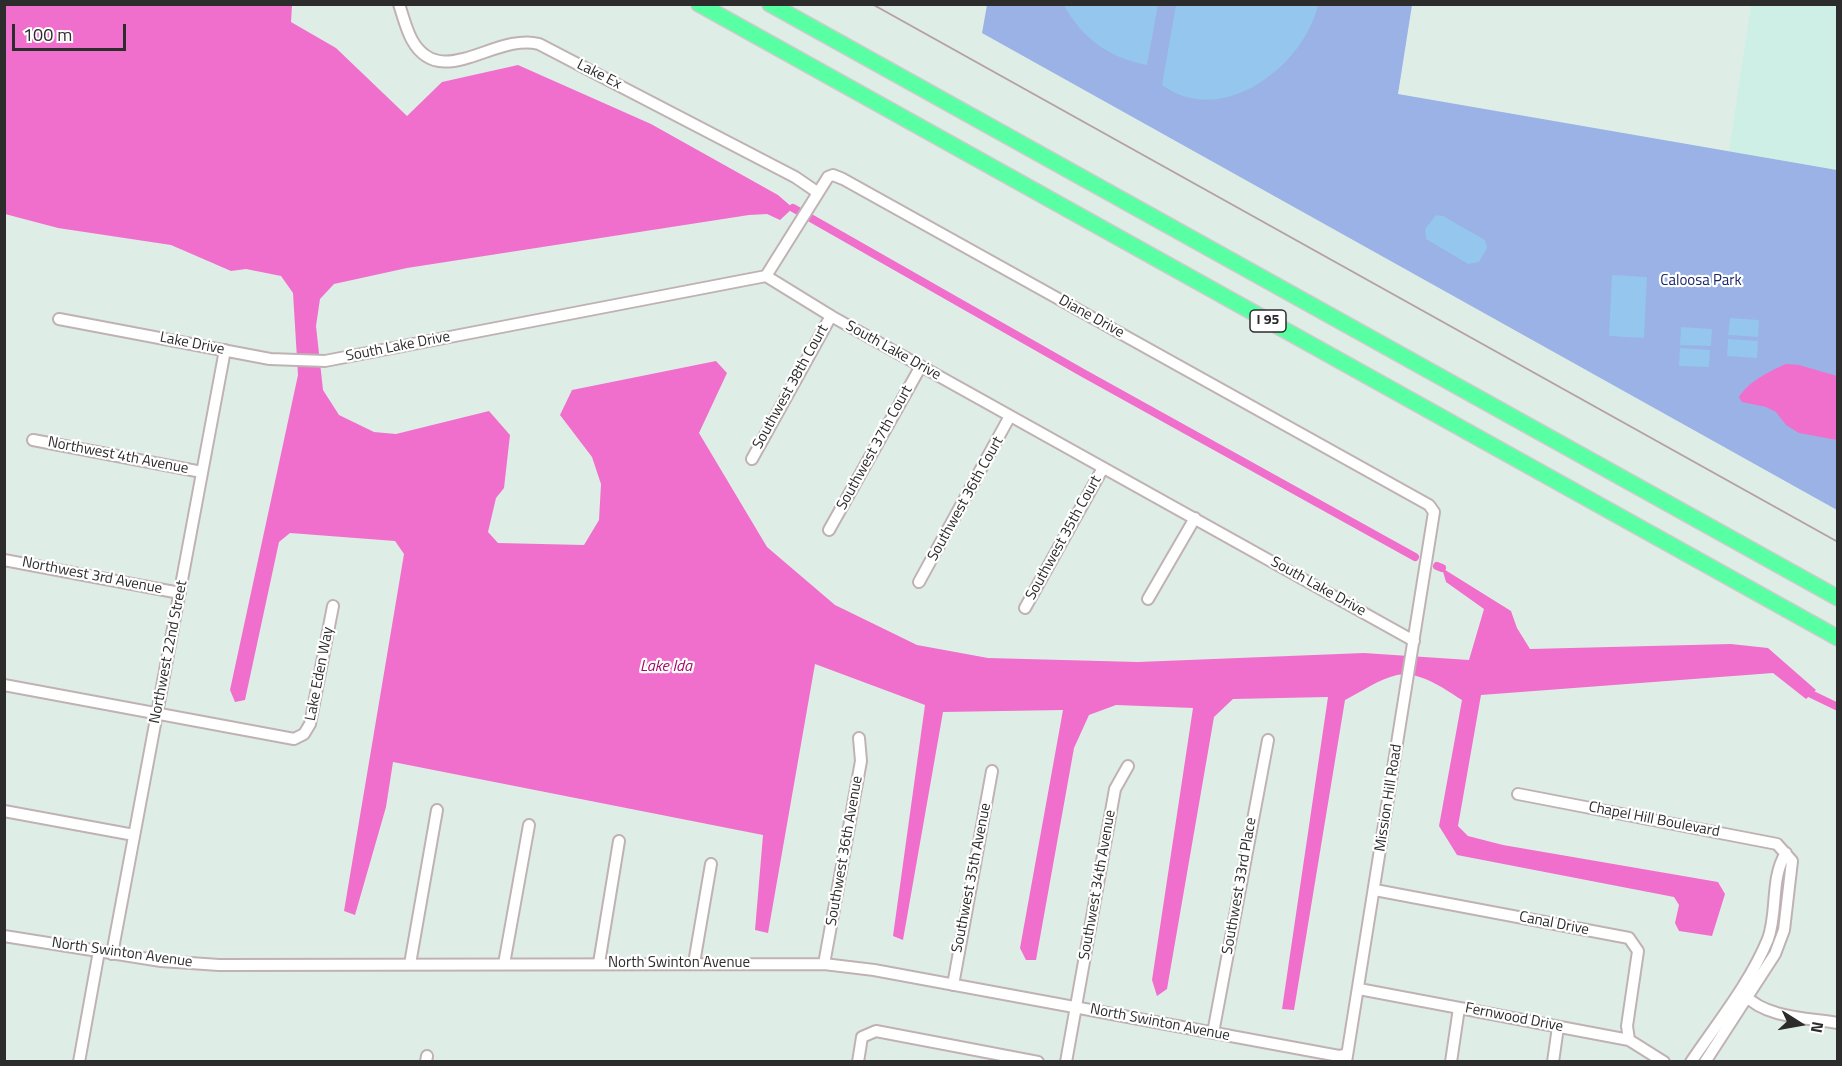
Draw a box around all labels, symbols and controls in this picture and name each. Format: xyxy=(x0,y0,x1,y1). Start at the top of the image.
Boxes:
scale bar xyxy=(15,12,129,50)
text: 100 m xyxy=(23,21,72,48)
street label: Lake Ex xyxy=(574,56,624,94)
park label: Caloosa Park xyxy=(1660,272,1742,290)
street label: Diane Drive xyxy=(1055,292,1127,342)
road number: I 95 xyxy=(1250,310,1286,332)
street label: South Lake Drive xyxy=(842,317,944,385)
street label: Southwest 38th Court xyxy=(749,322,833,452)
street label: South Lake Drive xyxy=(344,328,452,366)
street label: Lake Drive xyxy=(158,329,226,359)
street label: Southwest 37th Court xyxy=(833,383,917,513)
street label: Northwest 4th Avenue xyxy=(46,434,190,478)
street label: Southwest 36th Court xyxy=(924,434,1008,564)
street label: Southwest 35th Court xyxy=(1022,473,1106,603)
street label: South Lake Drive xyxy=(1267,553,1369,621)
street label: Northwest 3rd Avenue xyxy=(20,554,164,598)
street label: Northwest 22nd Street xyxy=(146,579,192,725)
street label: Lake Eden Way xyxy=(302,625,338,723)
water label: Lake Ida xyxy=(640,657,692,677)
street label: Mission Hill Road xyxy=(1372,743,1406,853)
street label: Southwest 36th Avenue xyxy=(823,775,867,927)
street label: Chapel Hill Boulevard xyxy=(1587,798,1721,842)
street label: Southwest 35th Avenue xyxy=(949,802,995,954)
street label: Southwest 34th Avenue xyxy=(1076,809,1120,961)
street label: Southwest 33rd Place xyxy=(1219,816,1261,956)
street label: Canal Drive xyxy=(1518,908,1590,940)
street label: North Swinton Avenue xyxy=(50,934,194,972)
street label: North Swinton Avenue xyxy=(608,954,750,972)
north arrow xyxy=(1770,994,1830,1054)
street label: Fernwood Drive xyxy=(1463,1000,1565,1036)
street label: North Swinton Avenue xyxy=(1089,1001,1231,1045)
text: N xyxy=(1805,1020,1831,1035)

